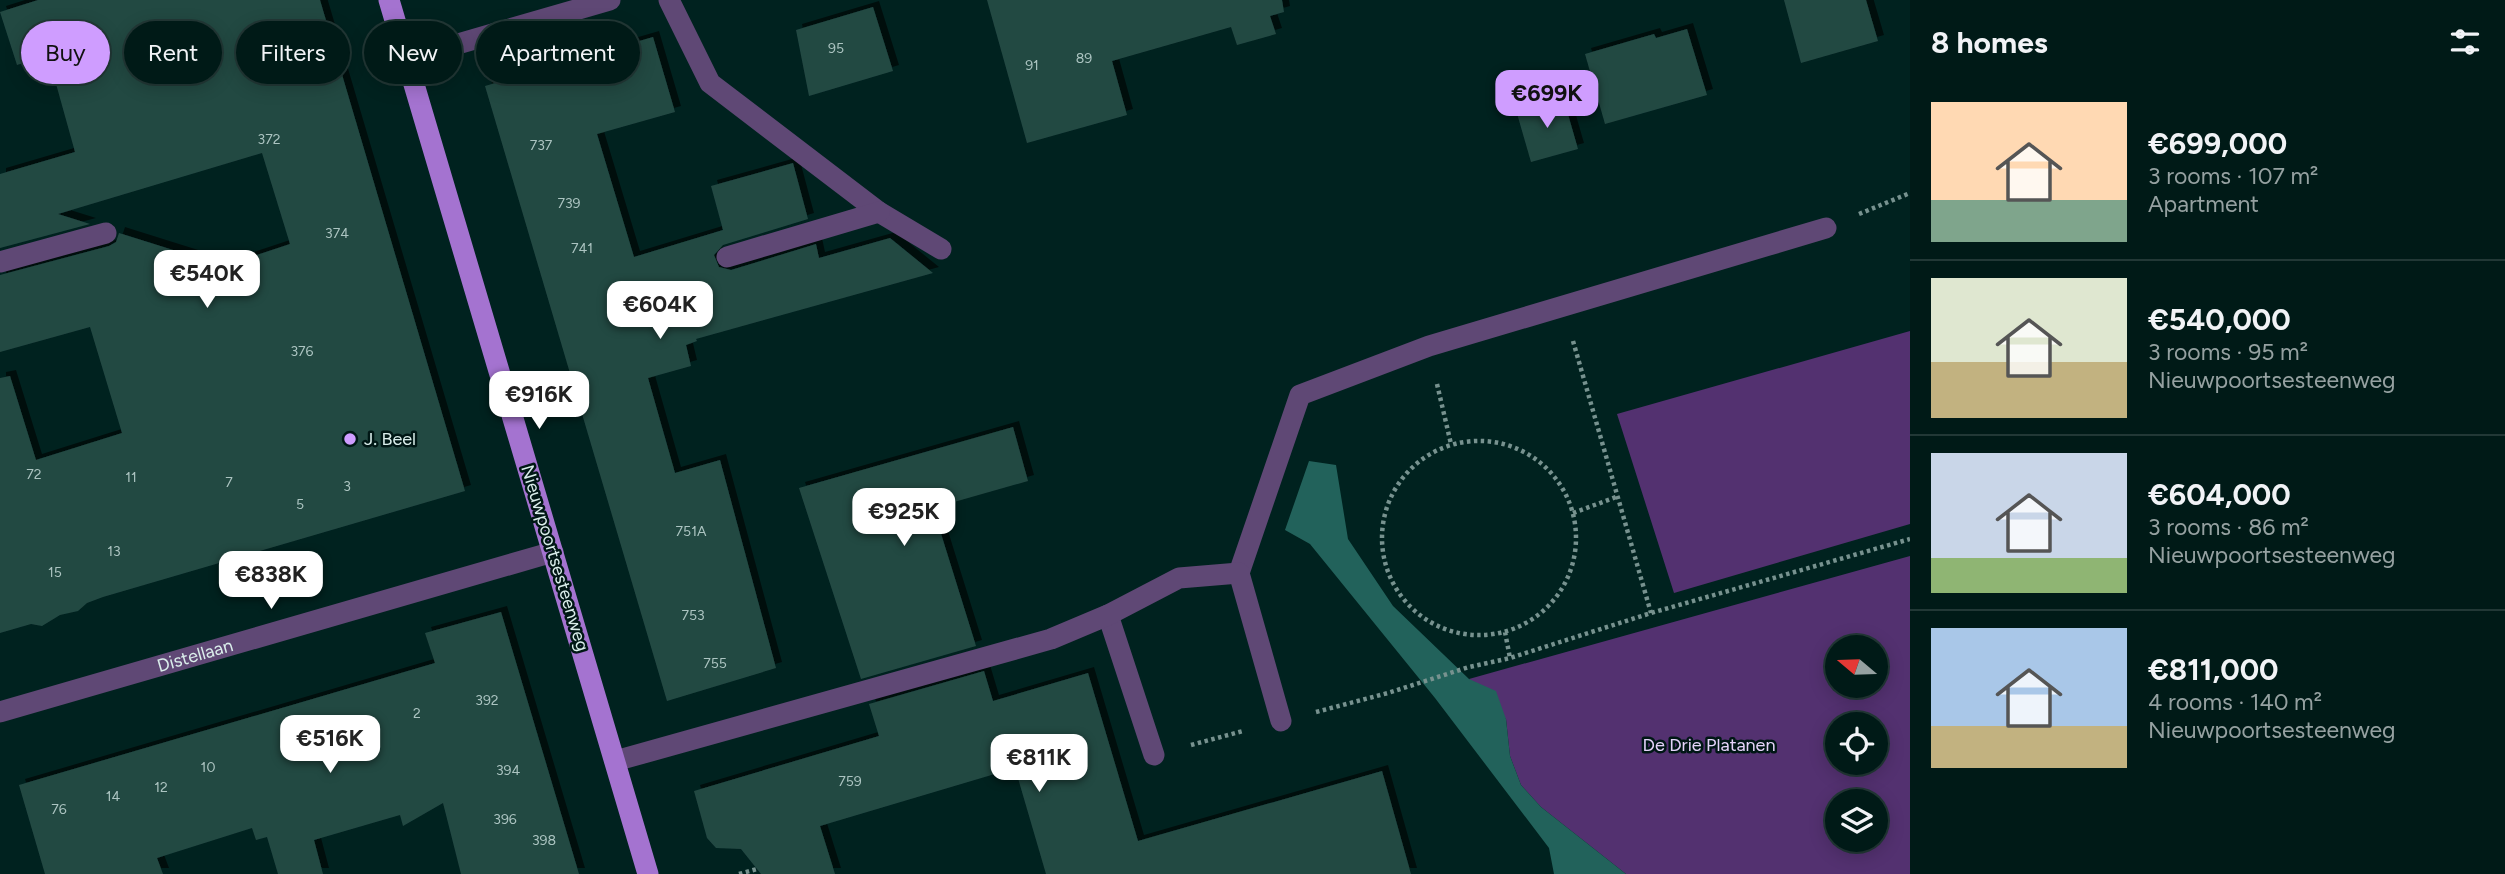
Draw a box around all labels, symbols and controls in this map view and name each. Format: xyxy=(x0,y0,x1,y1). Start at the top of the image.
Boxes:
chip: Buy xyxy=(21,21,110,84)
chip: Rent xyxy=(124,21,222,84)
chip: Filters xyxy=(236,21,350,84)
chip: New xyxy=(364,21,462,84)
chip: Apartment xyxy=(476,21,640,84)
icon: filters xyxy=(2446,23,2484,61)
text: 8 homes xyxy=(1931,24,2048,61)
house number: 95 xyxy=(828,40,844,57)
house number: 89 xyxy=(1076,50,1092,67)
house number: 91 xyxy=(1025,57,1039,74)
pin: €699K xyxy=(1498,71,1596,130)
text: €699K xyxy=(1511,79,1583,107)
text: €699,000 xyxy=(2148,125,2287,162)
icon: home xyxy=(1987,130,2071,214)
house number: 372 xyxy=(258,131,280,148)
house number: 737 xyxy=(530,137,553,154)
text: 3 rooms · 107 m² xyxy=(2148,162,2318,190)
text: Apartment xyxy=(2148,190,2259,218)
house number: 739 xyxy=(557,195,581,212)
house number: 374 xyxy=(325,225,349,242)
house number: 741 xyxy=(571,240,593,257)
pin: €540K xyxy=(158,250,256,310)
text: €540K xyxy=(170,259,244,287)
pin: €604K xyxy=(611,282,709,341)
text: €604K xyxy=(623,290,697,318)
text: €540,000 xyxy=(2148,301,2291,338)
icon: home xyxy=(1987,306,2071,390)
text: 3 rooms · 95 m² xyxy=(2148,338,2308,366)
house number: 376 xyxy=(290,343,314,360)
text: Nieuwpoortsesteenweg xyxy=(2148,366,2396,394)
pin: €916K xyxy=(490,372,588,431)
text: €916K xyxy=(505,380,573,408)
place label: J. Beel xyxy=(364,428,416,450)
marker: J. Beel xyxy=(342,431,358,447)
street label: Nieuwpoortsesteenweg xyxy=(516,462,594,654)
house number: 72 xyxy=(26,466,42,483)
house number: 11 xyxy=(125,469,137,486)
house number: 7 xyxy=(225,474,233,491)
text: €604,000 xyxy=(2148,476,2291,513)
house number: 3 xyxy=(343,478,351,495)
icon: home xyxy=(1987,481,2071,565)
pin: €925K xyxy=(855,489,953,548)
house number: 5 xyxy=(296,496,304,513)
text: €925K xyxy=(868,497,940,525)
text: 3 rooms · 86 m² xyxy=(2148,513,2309,541)
house number: 751A xyxy=(676,523,707,540)
text: Nieuwpoortsesteenweg xyxy=(2148,541,2396,569)
house number: 13 xyxy=(107,543,121,560)
pin: €838K xyxy=(222,552,320,611)
text: €838K xyxy=(235,560,307,588)
house number: 15 xyxy=(48,564,62,581)
house number: 753 xyxy=(681,607,705,624)
street label: Distellaan xyxy=(155,634,235,677)
north arrow xyxy=(1825,635,1888,698)
map controls xyxy=(1825,635,1888,852)
text: €811,000 xyxy=(2148,651,2279,688)
house number: 755 xyxy=(703,655,727,672)
icon: home xyxy=(1987,656,2071,740)
text: 4 rooms · 140 m² xyxy=(2148,688,2322,716)
house number: 392 xyxy=(475,692,499,709)
house number: 2 xyxy=(413,705,421,722)
button: locate xyxy=(1825,712,1888,775)
pin: €516K xyxy=(281,716,379,775)
text: Nieuwpoortsesteenweg xyxy=(2148,716,2396,744)
text: €516K xyxy=(296,724,364,752)
pin: €811K xyxy=(990,734,1088,794)
park label: De Drie Platanen xyxy=(1643,734,1776,756)
text: €811K xyxy=(1007,743,1071,771)
house number: 10 xyxy=(201,759,215,776)
house number: 394 xyxy=(496,762,520,779)
house number: 759 xyxy=(838,773,862,790)
house number: 12 xyxy=(154,779,168,796)
house number: 14 xyxy=(106,788,121,805)
button: layers xyxy=(1825,789,1888,852)
house number: 76 xyxy=(51,801,67,818)
house number: 396 xyxy=(493,811,517,828)
house number: 398 xyxy=(532,832,556,849)

